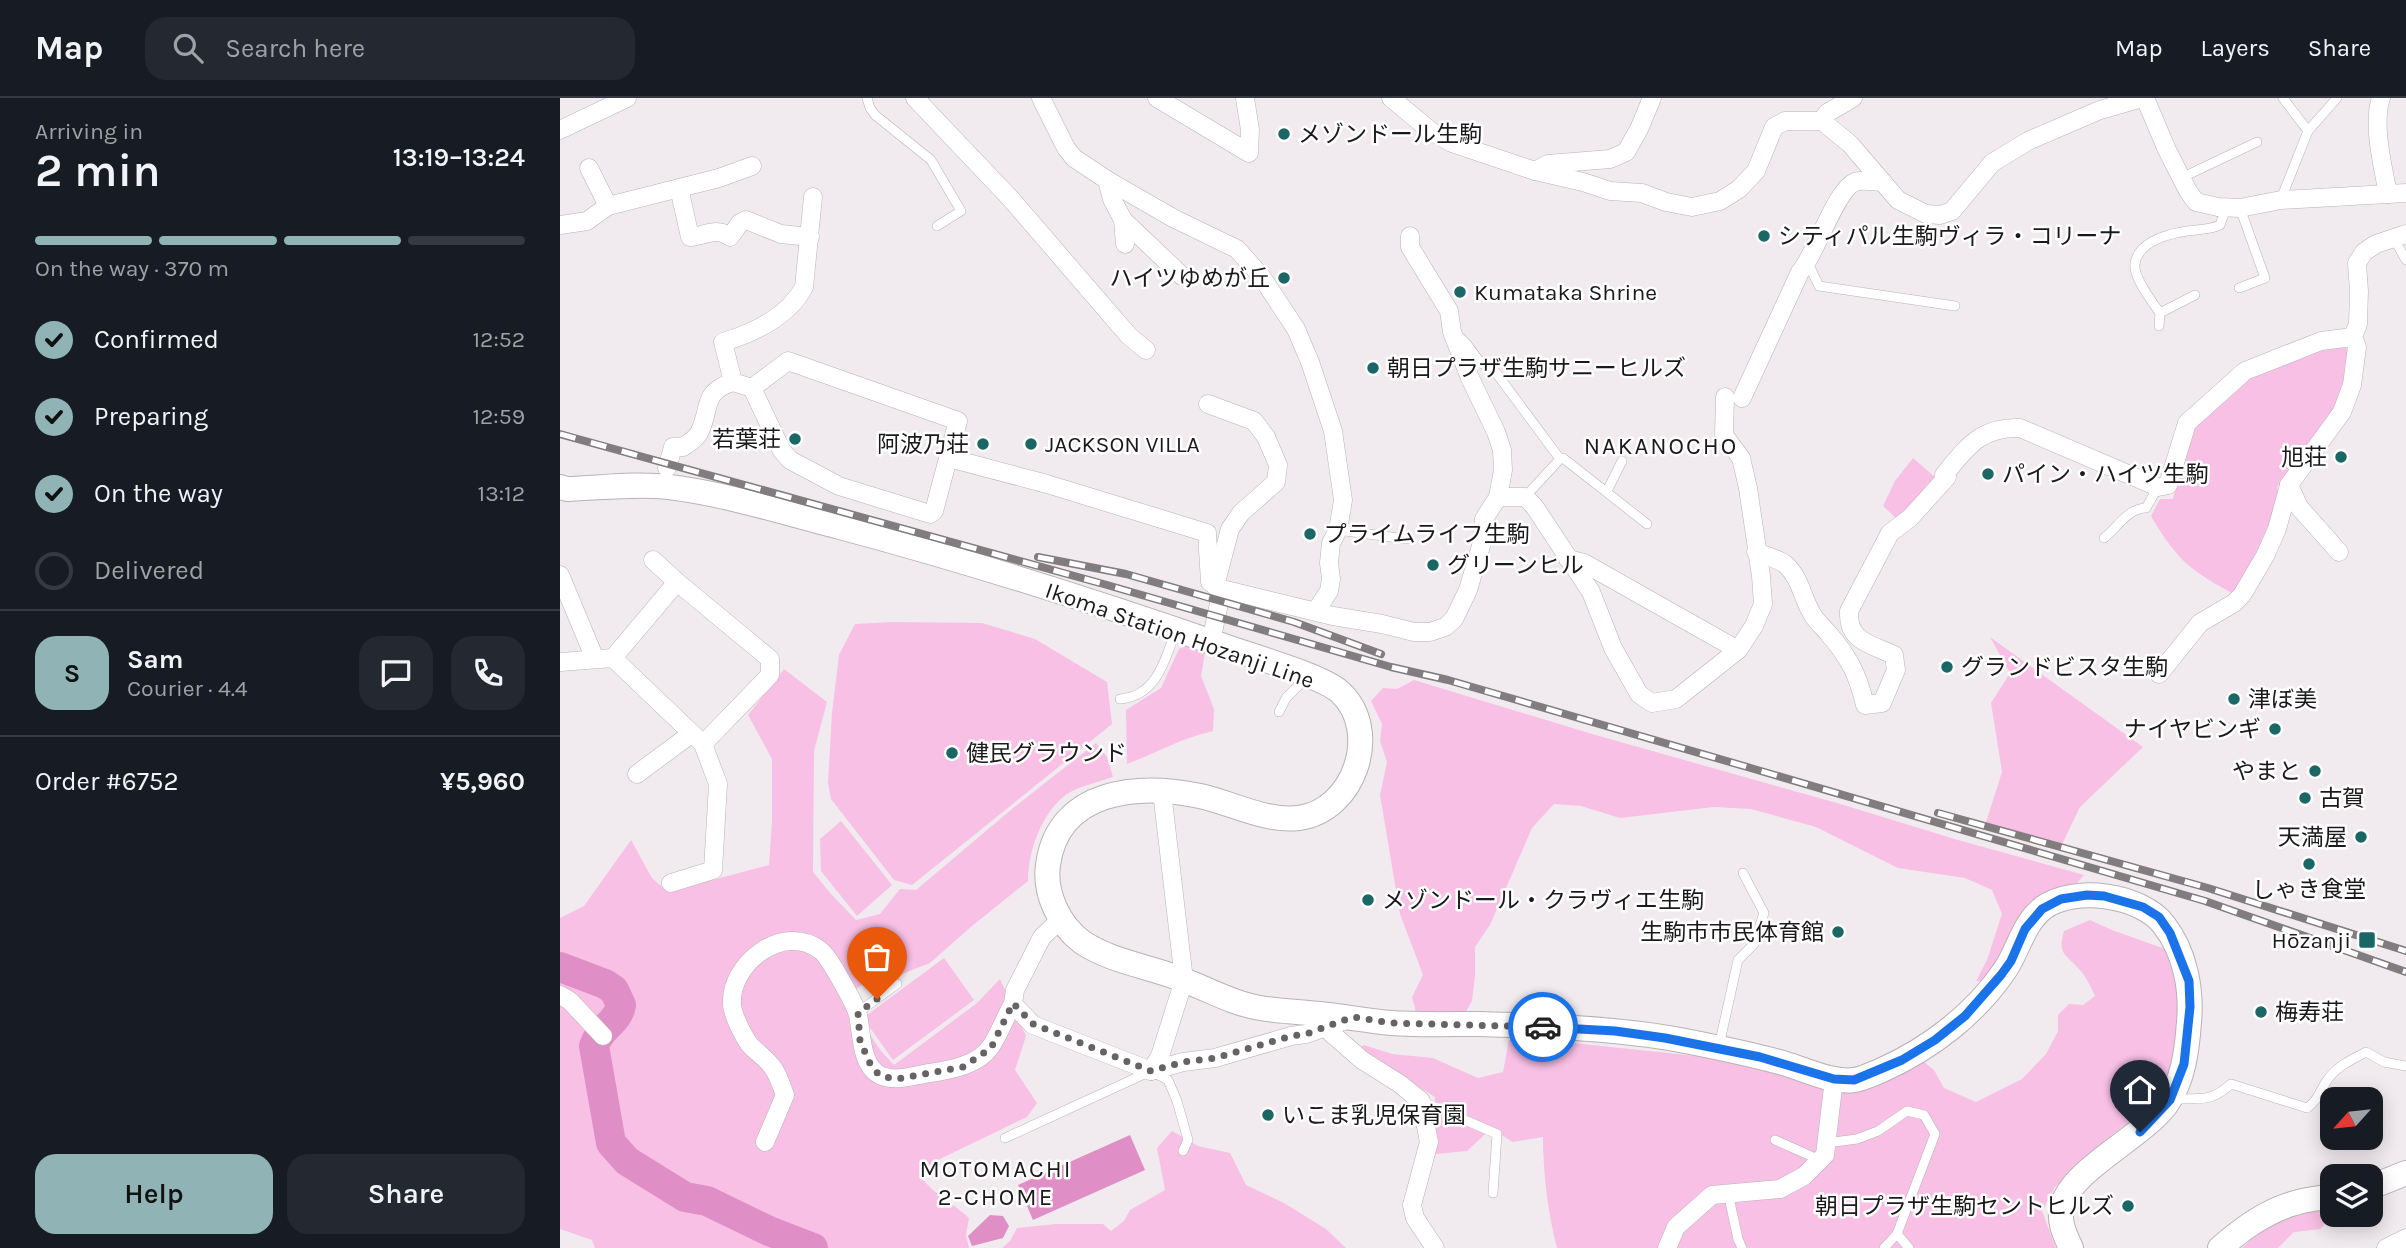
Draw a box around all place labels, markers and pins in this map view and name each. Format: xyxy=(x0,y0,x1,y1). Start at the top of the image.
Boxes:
place label: メゾンドール生駒 xyxy=(1298,121,1482,148)
marker: メゾンドール生駒 xyxy=(1276,126,1292,142)
place label: シティパル生駒ヴィラ・コリーナ xyxy=(1778,223,2122,250)
marker: シティパル生駒ヴィラ・コリーナ xyxy=(1756,228,1772,244)
place label: ハイツゆめが丘 xyxy=(1109,265,1270,292)
marker: ハイツゆめが丘 xyxy=(1276,270,1292,286)
place label: Kumataka Shrine xyxy=(1474,279,1657,306)
marker: Kumataka Shrine xyxy=(1452,284,1468,300)
place label: 朝日プラザ生駒サニーヒルズ xyxy=(1387,355,1686,382)
marker: 朝日プラザ生駒サニーヒルズ xyxy=(1365,360,1381,376)
place label: 若葉荘 xyxy=(712,426,781,453)
marker: 若葉荘 xyxy=(787,431,803,447)
place label: 阿波乃荘 xyxy=(877,431,969,458)
place label: JACKSON VILLA xyxy=(1045,431,1200,458)
marker: 阿波乃荘 xyxy=(975,436,991,452)
marker: JACKSON VILLA xyxy=(1023,436,1039,452)
place label: 旭荘 xyxy=(2281,444,2327,471)
marker: 旭荘 xyxy=(2333,449,2349,465)
place label: パイン・ハイツ生駒 xyxy=(2002,461,2209,488)
marker: パイン・ハイツ生駒 xyxy=(1980,466,1996,482)
place label: プライムライフ生駒 xyxy=(1324,521,1529,548)
marker: プライムライフ生駒 xyxy=(1302,526,1318,542)
place label: グリーンヒル xyxy=(1447,552,1584,579)
marker: グリーンヒル xyxy=(1425,557,1441,573)
place label: グランドビスタ生駒 xyxy=(1961,654,2168,681)
marker: グランドビスタ生駒 xyxy=(1939,659,1955,675)
place label: 津ぼ美 xyxy=(2248,686,2317,713)
marker: 津ぼ美 xyxy=(2226,691,2242,707)
place label: ナイヤビンギ xyxy=(2124,716,2261,743)
marker: ナイヤビンギ xyxy=(2267,721,2283,737)
place label: 健民グラウンド xyxy=(966,740,1127,767)
marker: 健民グラウンド xyxy=(944,745,960,761)
place label: やまと xyxy=(2232,758,2301,785)
marker: やまと xyxy=(2307,763,2323,779)
place label: 古賀 xyxy=(2319,785,2365,812)
marker: 古賀 xyxy=(2297,790,2313,806)
place label: 天満屋 xyxy=(2278,824,2347,851)
marker: 天満屋 xyxy=(2353,829,2369,845)
marker: しゃき食堂 xyxy=(2301,856,2317,872)
place label: しゃき食堂 xyxy=(2252,876,2367,903)
place label: メゾンドール・クラヴィエ生駒 xyxy=(1382,887,1704,914)
marker: メゾンドール・クラヴィエ生駒 xyxy=(1360,892,1376,908)
place label: 生駒市市民体育館 xyxy=(1640,919,1824,946)
marker: 生駒市市民体育館 xyxy=(1830,924,1846,940)
pin xyxy=(847,927,907,999)
place label: Hōzanji xyxy=(2272,927,2351,954)
marker: Hōzanji xyxy=(2357,930,2377,950)
place label: 梅寿荘 xyxy=(2275,999,2344,1026)
marker: 梅寿荘 xyxy=(2253,1004,2269,1020)
pin xyxy=(2110,1060,2170,1132)
place label: いこま乳児保育園 xyxy=(1282,1102,1466,1129)
marker: いこま乳児保育園 xyxy=(1260,1107,1276,1123)
place label: 朝日プラザ生駒セントヒルズ xyxy=(1815,1193,2114,1220)
marker: 朝日プラザ生駒セントヒルズ xyxy=(2120,1198,2136,1214)

